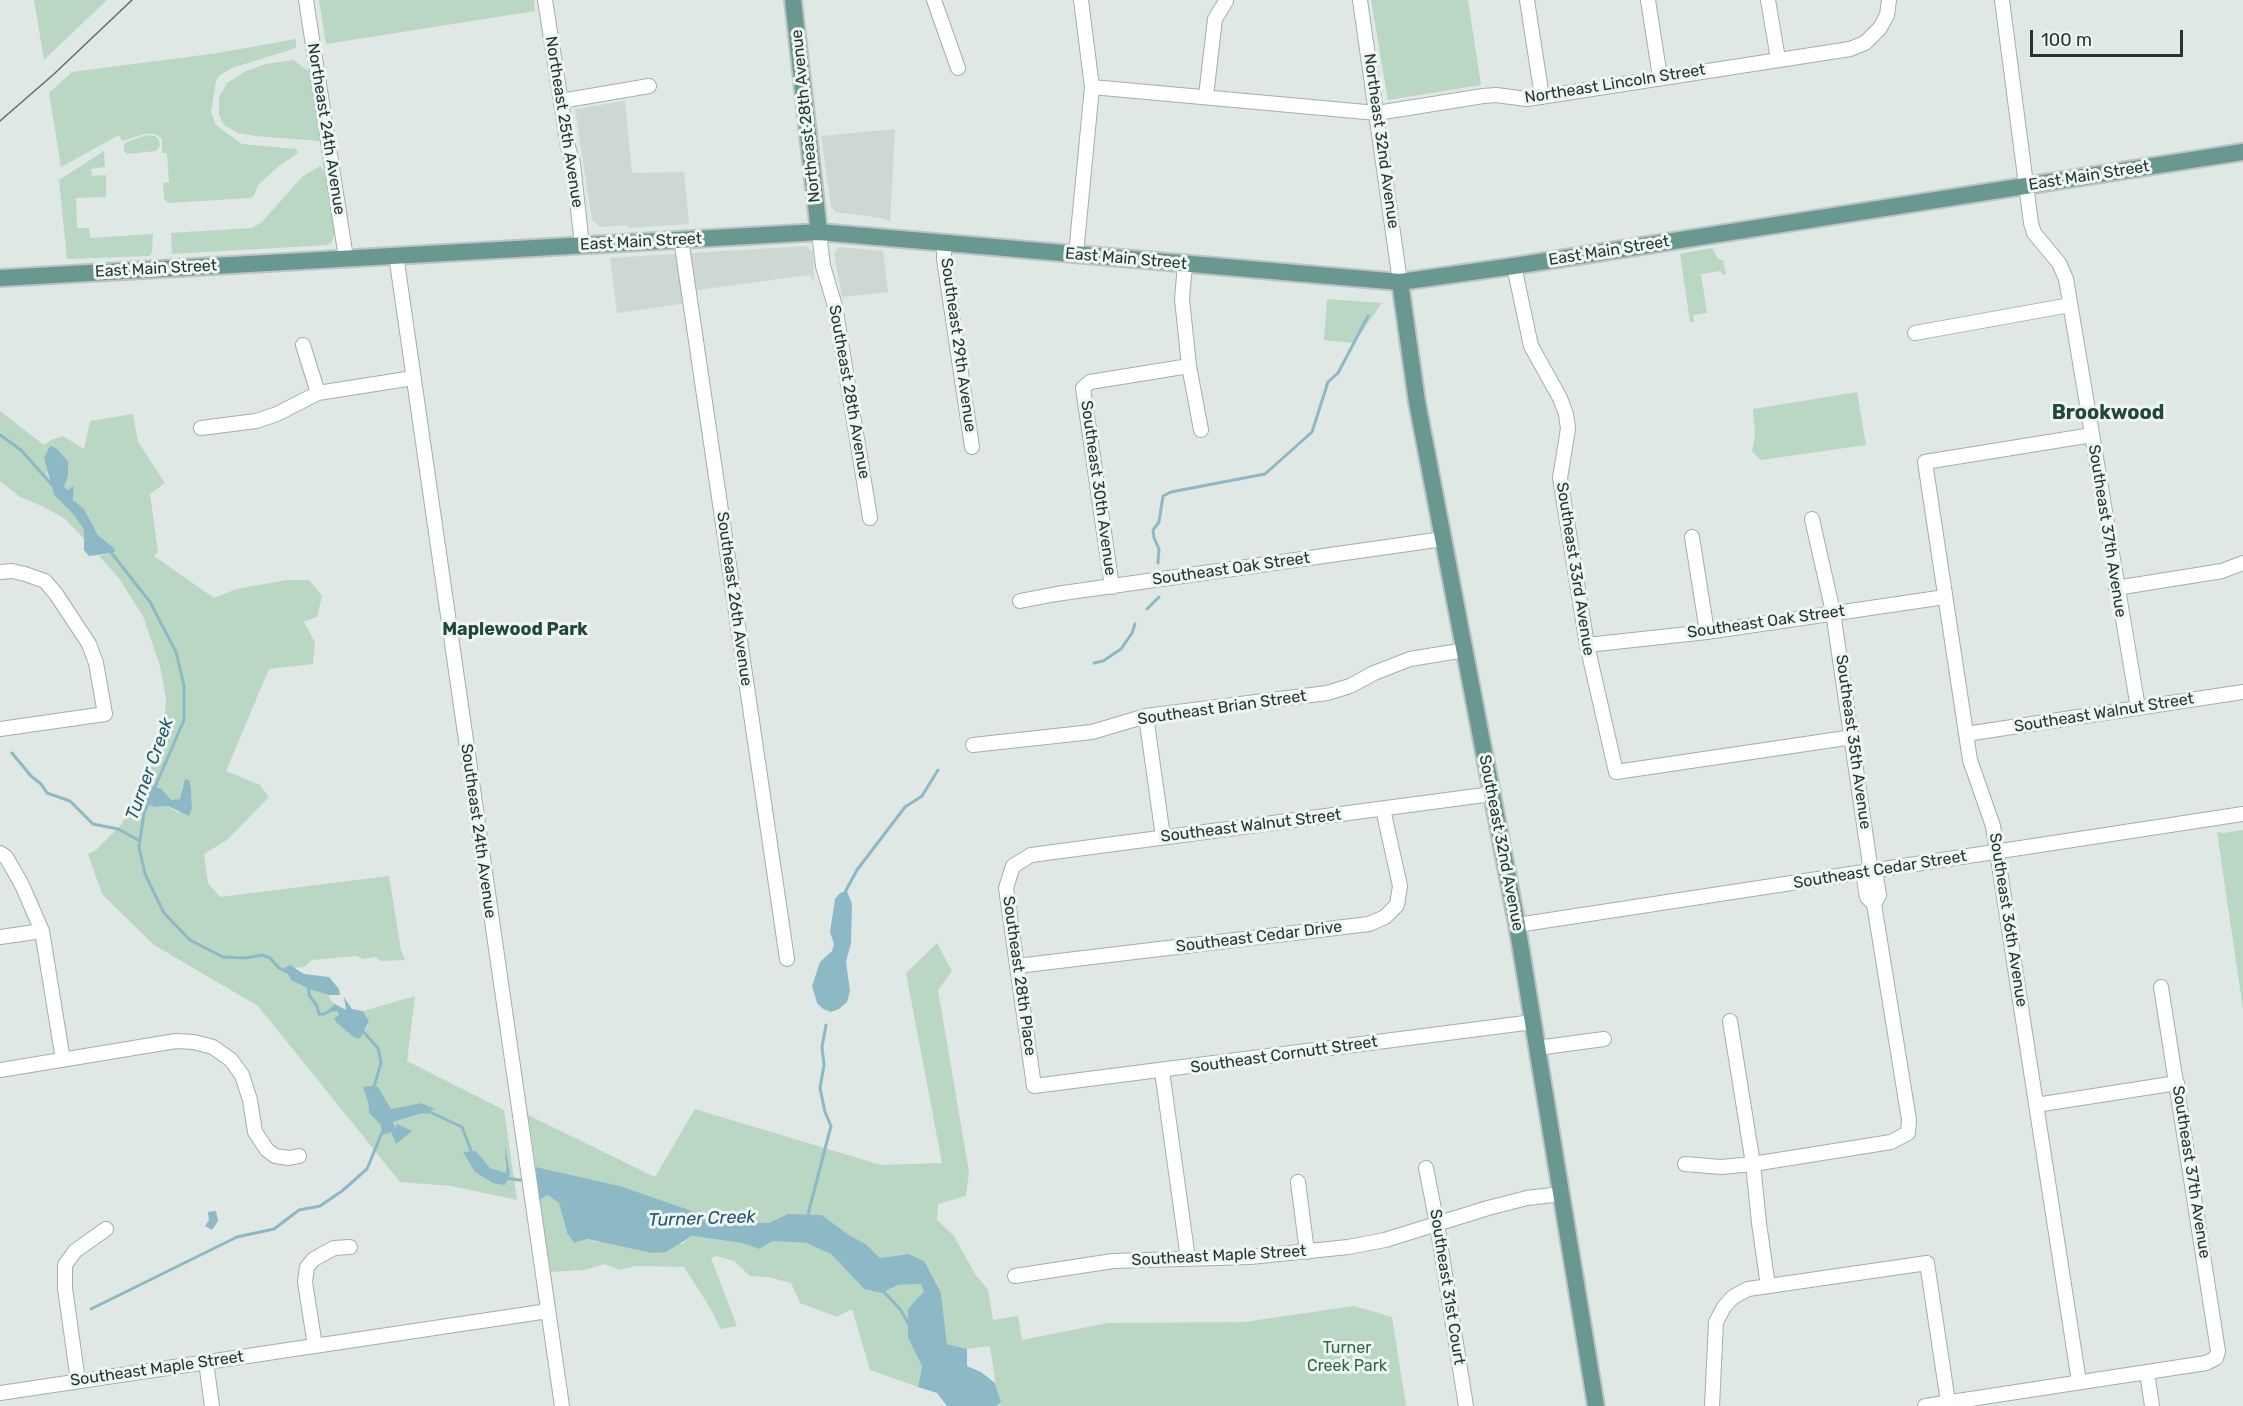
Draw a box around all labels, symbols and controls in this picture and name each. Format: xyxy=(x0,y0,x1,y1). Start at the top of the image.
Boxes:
scale bar xyxy=(2033,18,2186,56)
street label: Northeast 28th Avenue xyxy=(787,28,825,204)
text: 100 m xyxy=(2041,29,2092,51)
street label: Northeast 25th Avenue xyxy=(541,35,587,209)
street label: Northeast 24th Avenue xyxy=(303,42,349,216)
street label: Northeast 32nd Avenue xyxy=(1359,52,1403,230)
street label: Northeast Lincoln Street xyxy=(1523,60,1707,108)
street label: East Main Street xyxy=(2027,157,2151,195)
street label: East Main Street xyxy=(580,229,702,255)
street label: East Main Street xyxy=(1547,232,1671,270)
street label: East Main Street xyxy=(1064,244,1188,274)
street label: East Main Street xyxy=(95,256,217,282)
street label: Southeast 29th Avenue xyxy=(936,257,980,433)
street label: Southeast 28th Avenue xyxy=(824,303,874,481)
street label: Southeast 30th Avenue xyxy=(1076,399,1120,577)
district label: Brookwood xyxy=(2052,401,2164,425)
street label: Southeast 37th Avenue xyxy=(2084,443,2130,619)
street label: Southeast 33rd Avenue xyxy=(1552,481,1598,657)
street label: Southeast 26th Avenue xyxy=(712,511,756,687)
street label: Southeast Oak Street xyxy=(1151,548,1311,590)
street label: Southeast Oak Street xyxy=(1686,601,1846,643)
district label: Maplewood Park xyxy=(442,619,588,641)
street label: Southeast 35th Avenue xyxy=(1831,654,1875,830)
street label: Southeast Brian Street xyxy=(1136,687,1308,729)
street label: Southeast Walnut Street xyxy=(2013,689,2195,737)
water label: Turner Creek xyxy=(121,715,179,823)
street label: Southeast 24th Avenue xyxy=(456,743,500,919)
street label: Southeast 32nd Avenue xyxy=(1474,753,1528,933)
street label: Southeast Walnut Street xyxy=(1160,805,1342,847)
street label: Southeast 36th Avenue xyxy=(1985,832,2031,1008)
street label: Southeast Cedar Street xyxy=(1792,847,1968,893)
street label: Southeast 28th Place xyxy=(998,895,1040,1057)
street label: Southeast Cedar Drive xyxy=(1175,917,1343,957)
street label: Southeast Cornutt Street xyxy=(1189,1032,1379,1078)
street label: Southeast 37th Avenue xyxy=(2168,1084,2214,1260)
water label: Turner Creek xyxy=(648,1206,756,1232)
street label: Southeast 31st Court xyxy=(1425,1208,1469,1366)
street label: Southeast Maple Street xyxy=(1131,1242,1307,1270)
park label: Turner Creek Park xyxy=(1307,1338,1387,1376)
street label: Southeast Maple Street xyxy=(69,1347,245,1391)

